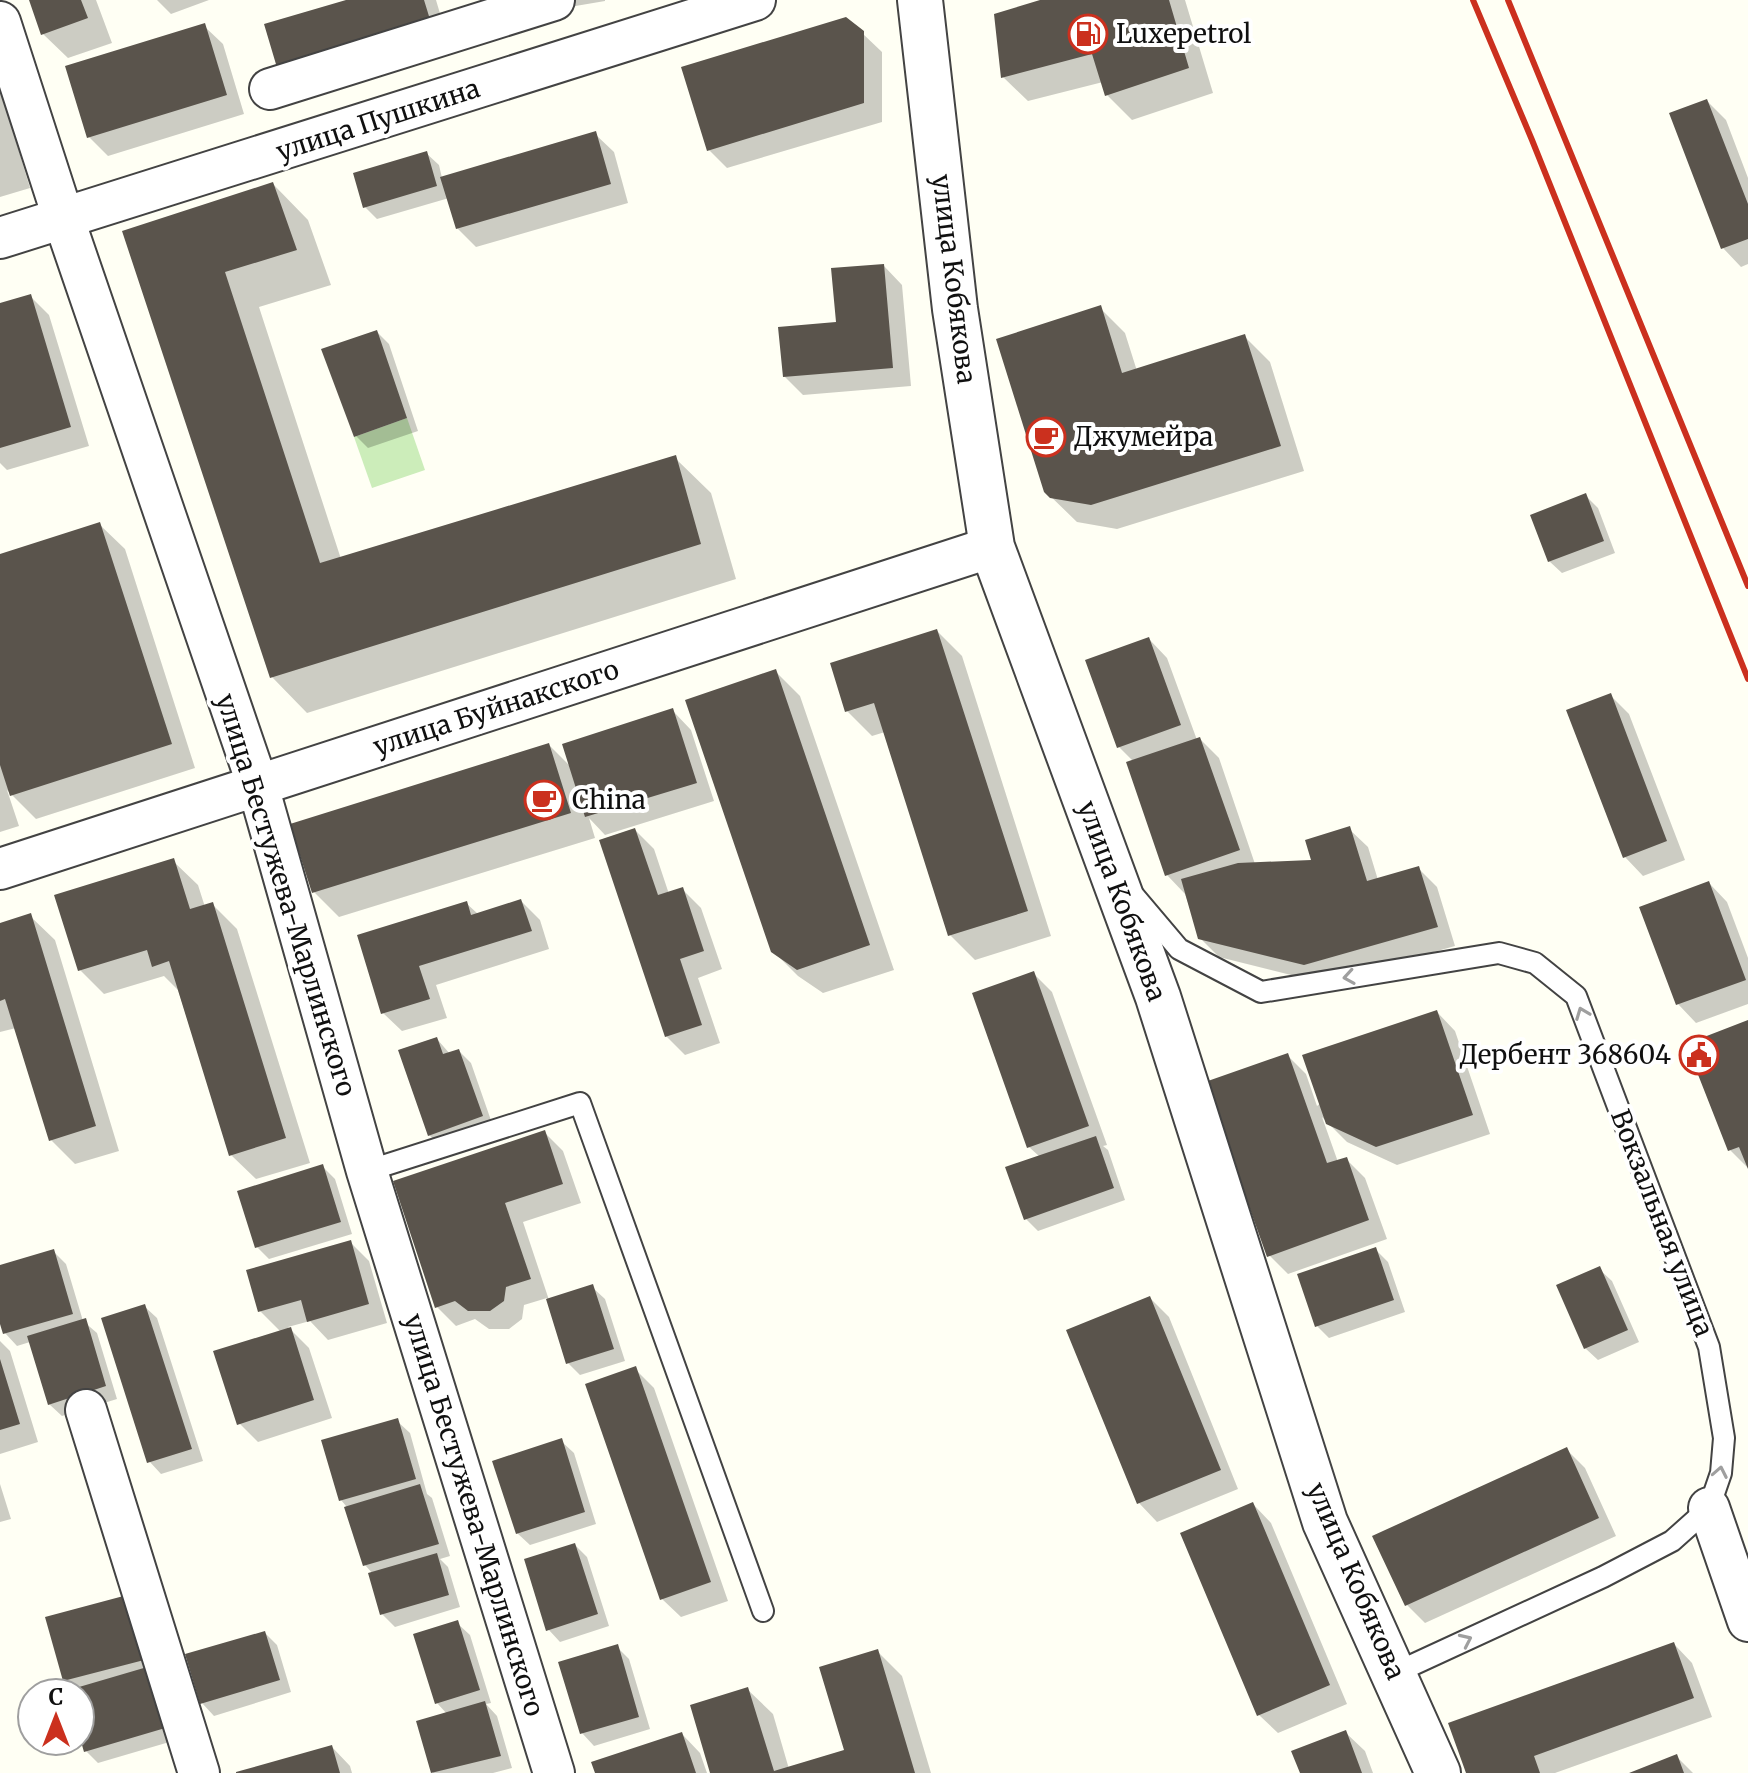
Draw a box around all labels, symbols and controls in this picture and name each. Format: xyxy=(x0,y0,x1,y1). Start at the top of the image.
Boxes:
fuel station icon: Luxepetrol xyxy=(1067,13,1109,55)
place label: Luxepetrol xyxy=(1116,17,1251,50)
street label: улица Пушкина xyxy=(272,71,484,168)
street label: улица Кобякова xyxy=(925,172,984,386)
cafe icon: Джумейра xyxy=(1025,416,1067,458)
place label: Джумейра xyxy=(1074,420,1213,453)
street label: улица Буйнакского xyxy=(369,652,623,763)
street label: улица Бестужева-Марлинского xyxy=(209,690,364,1100)
cafe icon: China xyxy=(523,779,565,821)
place label: China xyxy=(572,783,646,816)
street label: улица Кобякова xyxy=(1071,796,1174,1006)
one-way arrow xyxy=(1342,968,1356,985)
one-way arrow xyxy=(1575,1007,1592,1021)
public building icon: Дербент 368604 xyxy=(1678,1034,1720,1076)
place label: Дербент 368604 xyxy=(1460,1038,1671,1071)
street label: Вокзальная улица xyxy=(1604,1105,1721,1341)
street label: улица Бестужева-Марлинского xyxy=(397,1310,552,1720)
one-way arrow xyxy=(1711,1466,1728,1479)
street label: улица Кобякова xyxy=(1300,1477,1413,1684)
one-way arrow xyxy=(1458,1634,1472,1650)
north arrow xyxy=(16,1677,96,1757)
text: С xyxy=(49,1683,63,1711)

